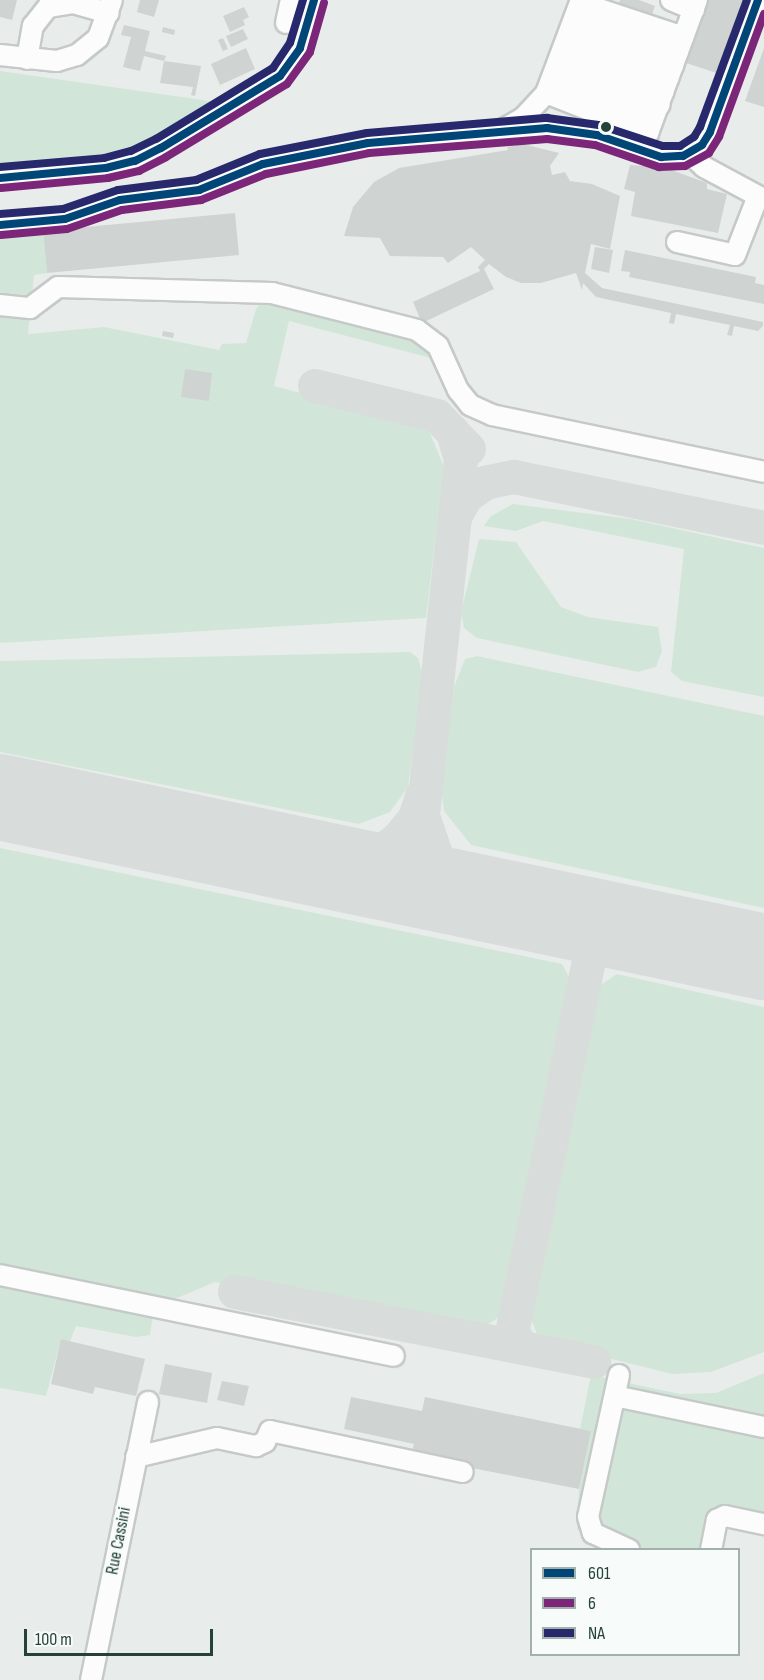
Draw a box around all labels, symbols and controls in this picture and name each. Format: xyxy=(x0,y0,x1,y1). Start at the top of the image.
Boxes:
unlabelled marker xyxy=(600,121,612,133)
street label: Rue Cassini xyxy=(102,1505,136,1577)
legend xyxy=(530,1548,740,1656)
text: 601 xyxy=(588,1563,610,1584)
text: 6 xyxy=(588,1593,596,1614)
scale bar xyxy=(27,1617,216,1655)
text: NA xyxy=(588,1623,605,1644)
text: 100 m xyxy=(35,1629,72,1650)

